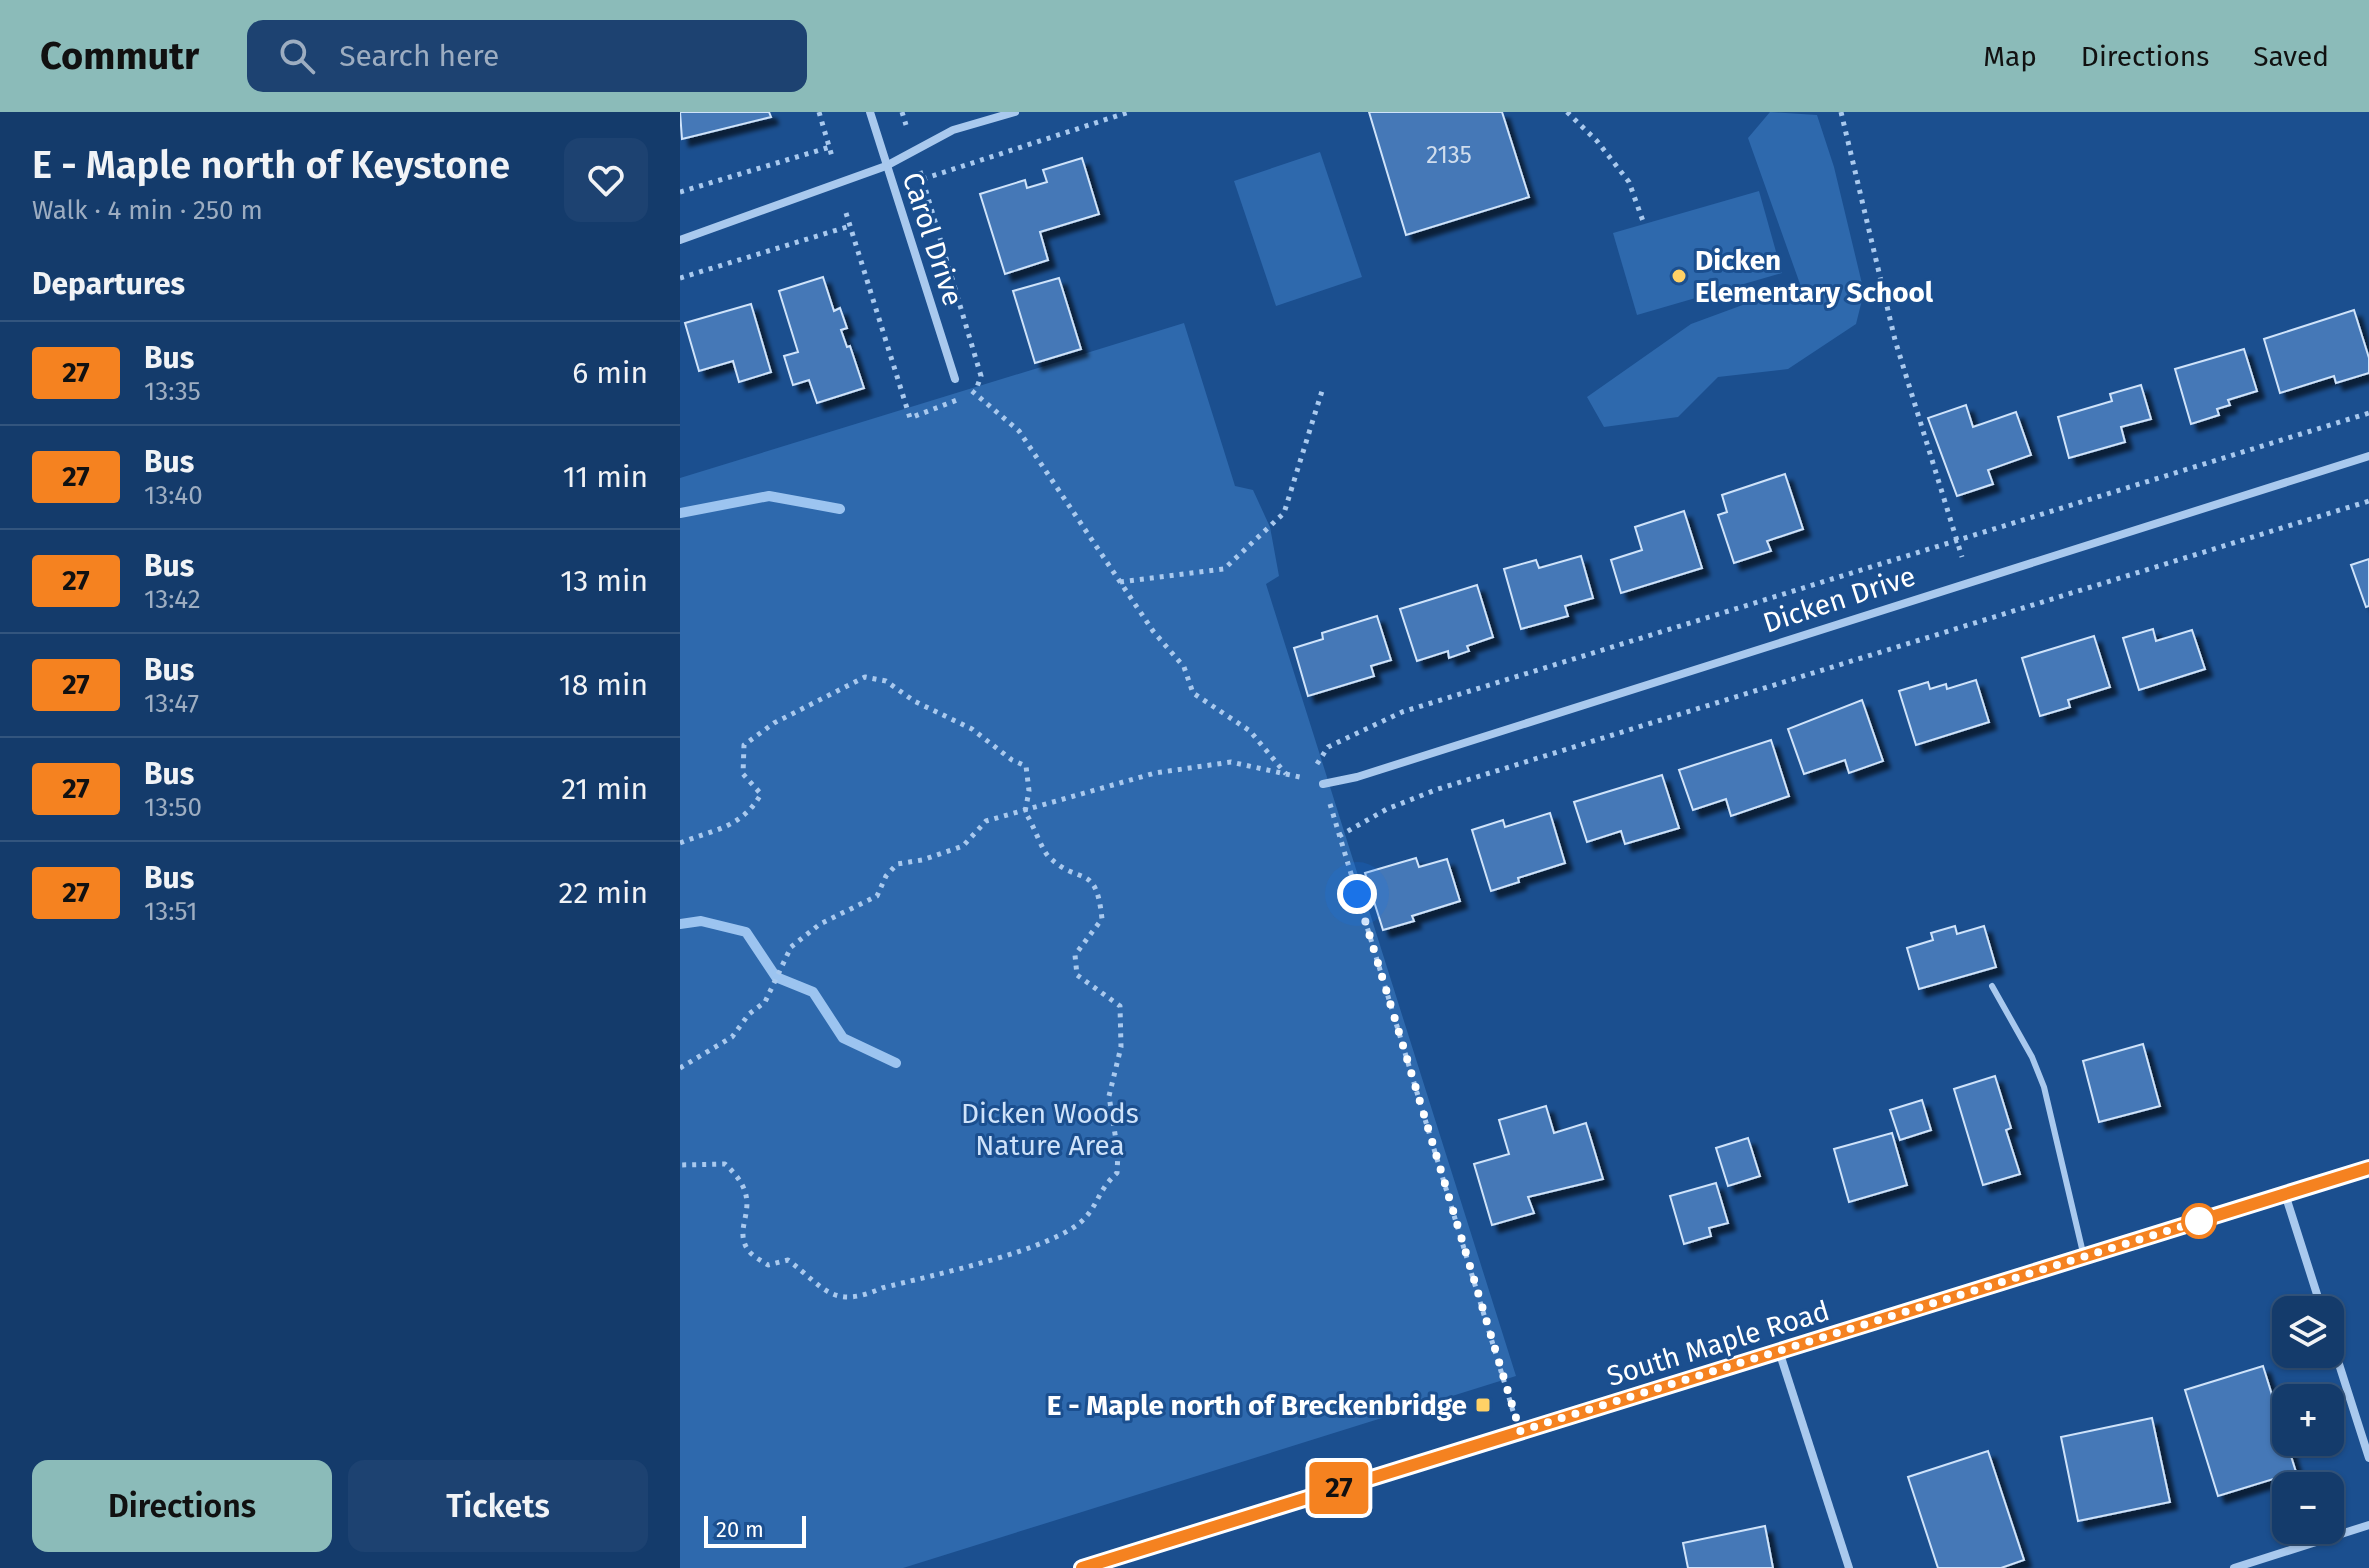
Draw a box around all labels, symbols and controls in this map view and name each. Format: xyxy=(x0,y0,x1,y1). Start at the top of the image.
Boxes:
search box xyxy=(247,20,807,92)
text: Commutr xyxy=(40,33,199,79)
icon: search xyxy=(275,34,319,78)
text: Search here xyxy=(339,38,499,74)
text: Map xyxy=(1983,40,2037,73)
text: Directions xyxy=(2081,40,2209,73)
text: Saved xyxy=(2253,40,2329,73)
button: heart xyxy=(564,138,648,222)
house number: 2135 xyxy=(1426,141,1472,169)
text: E - Maple north of Keystone xyxy=(32,142,510,188)
street label: Carol Drive xyxy=(895,168,970,310)
text: Walk · 4 min · 250 m xyxy=(32,195,263,226)
place label: Dicken Elementary School xyxy=(1695,244,1934,309)
text: Departures xyxy=(32,266,185,302)
marker: Dicken Elementary School xyxy=(1670,267,1688,285)
text: Bus xyxy=(144,340,194,376)
text: 6 min xyxy=(572,355,648,391)
text: 27 xyxy=(62,356,90,389)
text: 13:35 xyxy=(144,376,201,407)
text: Bus xyxy=(144,444,194,480)
text: 11 min xyxy=(563,459,648,495)
text: 27 xyxy=(62,460,90,493)
text: 13:40 xyxy=(144,480,203,511)
text: Bus xyxy=(144,548,194,584)
street label: Dicken Drive xyxy=(1759,559,1919,640)
text: 13 min xyxy=(560,563,648,599)
text: 27 xyxy=(62,564,90,597)
text: 13:42 xyxy=(144,584,201,615)
text: Bus xyxy=(144,652,194,688)
text: 18 min xyxy=(559,667,648,703)
text: 27 xyxy=(62,668,90,701)
text: 13:47 xyxy=(144,688,199,719)
text: Bus xyxy=(144,756,194,792)
text: 21 min xyxy=(561,771,648,807)
text: 27 xyxy=(62,772,90,805)
text: 13:50 xyxy=(144,792,202,823)
text: Bus xyxy=(144,860,194,896)
your location xyxy=(1337,874,1377,914)
text: 22 min xyxy=(559,875,648,911)
text: 27 xyxy=(62,876,90,909)
text: 13:51 xyxy=(144,896,198,927)
park label: Dicken Woods Nature Area xyxy=(961,1097,1139,1162)
unlabelled marker xyxy=(2182,1204,2216,1238)
street label: South Maple Road xyxy=(1603,1294,1833,1393)
map controls xyxy=(2272,1296,2344,1544)
button: layers xyxy=(2272,1296,2344,1368)
button: + xyxy=(2272,1384,2344,1456)
place label: E - Maple north of Breckenbridge xyxy=(1047,1389,1467,1422)
marker: E - Maple north of Breckenbridge xyxy=(1474,1396,1492,1414)
button: Directions xyxy=(32,1460,332,1552)
button: Tickets xyxy=(348,1460,648,1552)
line badge: 27 xyxy=(1303,1462,1375,1514)
text: 27 xyxy=(1325,1471,1353,1504)
button: − xyxy=(2272,1472,2344,1544)
scale bar xyxy=(704,1512,806,1548)
text: 20 m xyxy=(716,1516,764,1543)

